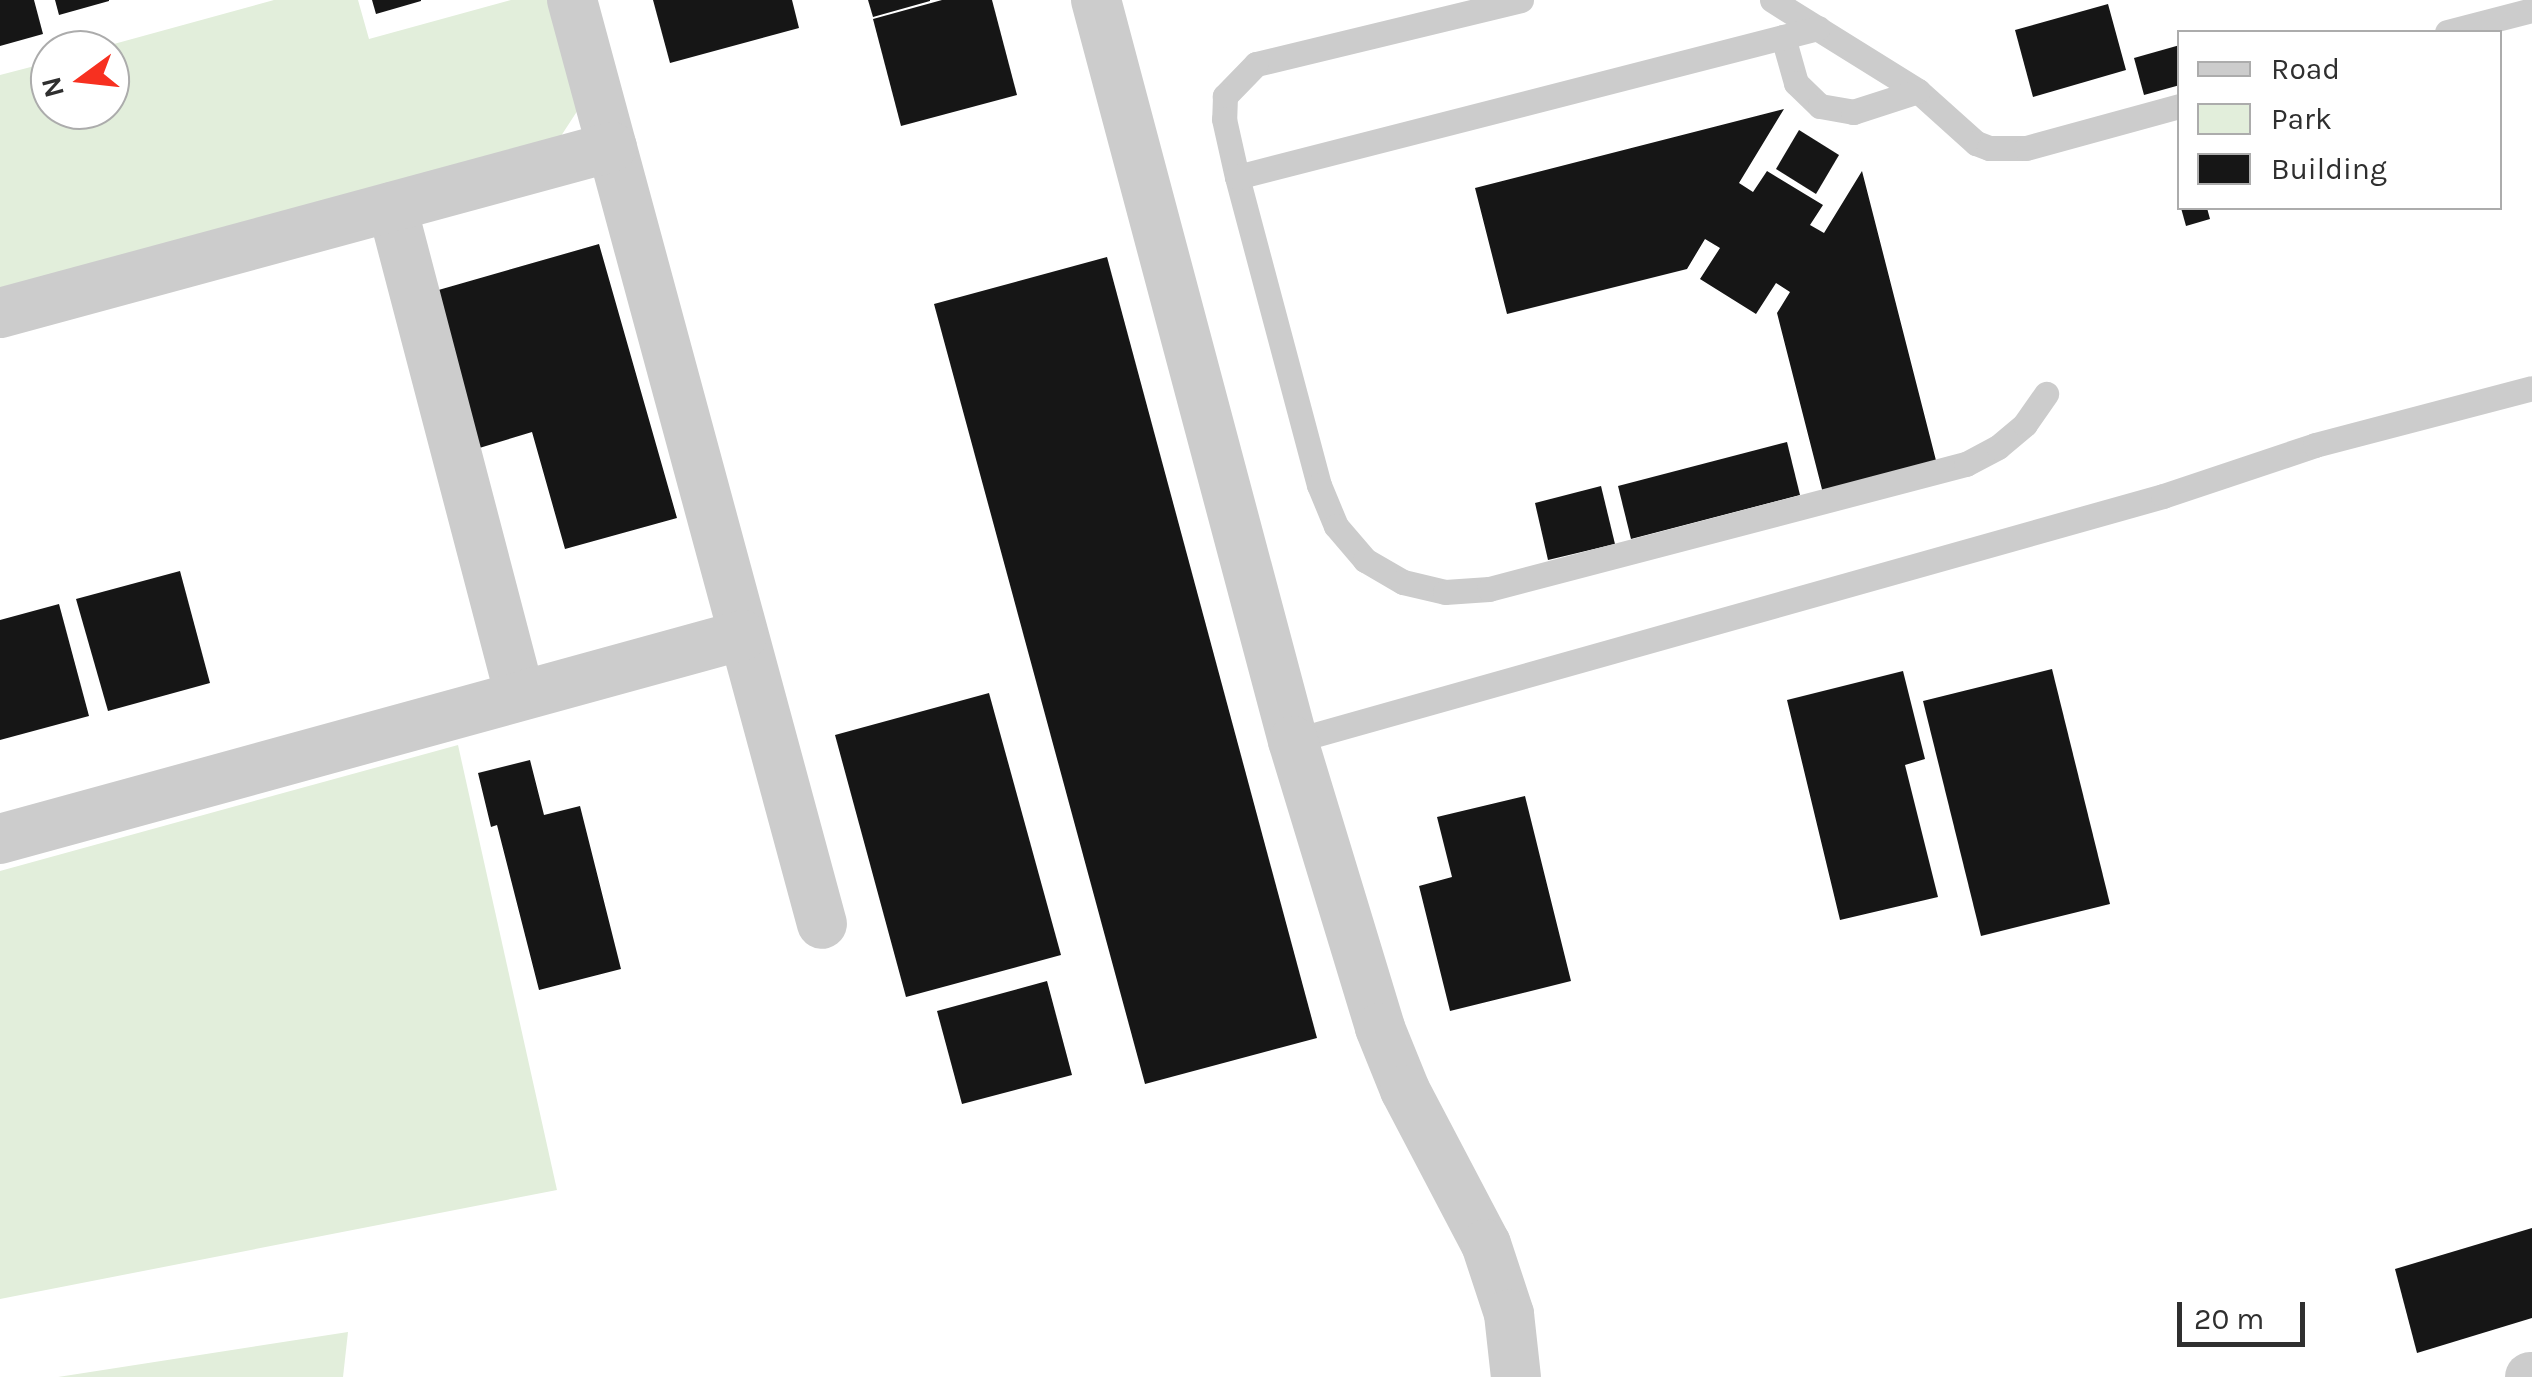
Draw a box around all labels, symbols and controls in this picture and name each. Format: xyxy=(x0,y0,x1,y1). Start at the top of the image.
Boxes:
north arrow xyxy=(30,30,130,130)
legend xyxy=(2177,30,2502,210)
text: Road xyxy=(2271,51,2340,87)
text: N xyxy=(34,73,71,101)
text: Park xyxy=(2271,101,2332,137)
text: Building xyxy=(2271,151,2387,187)
scale bar xyxy=(2182,1282,2310,1344)
text: 20 m xyxy=(2194,1301,2264,1337)

